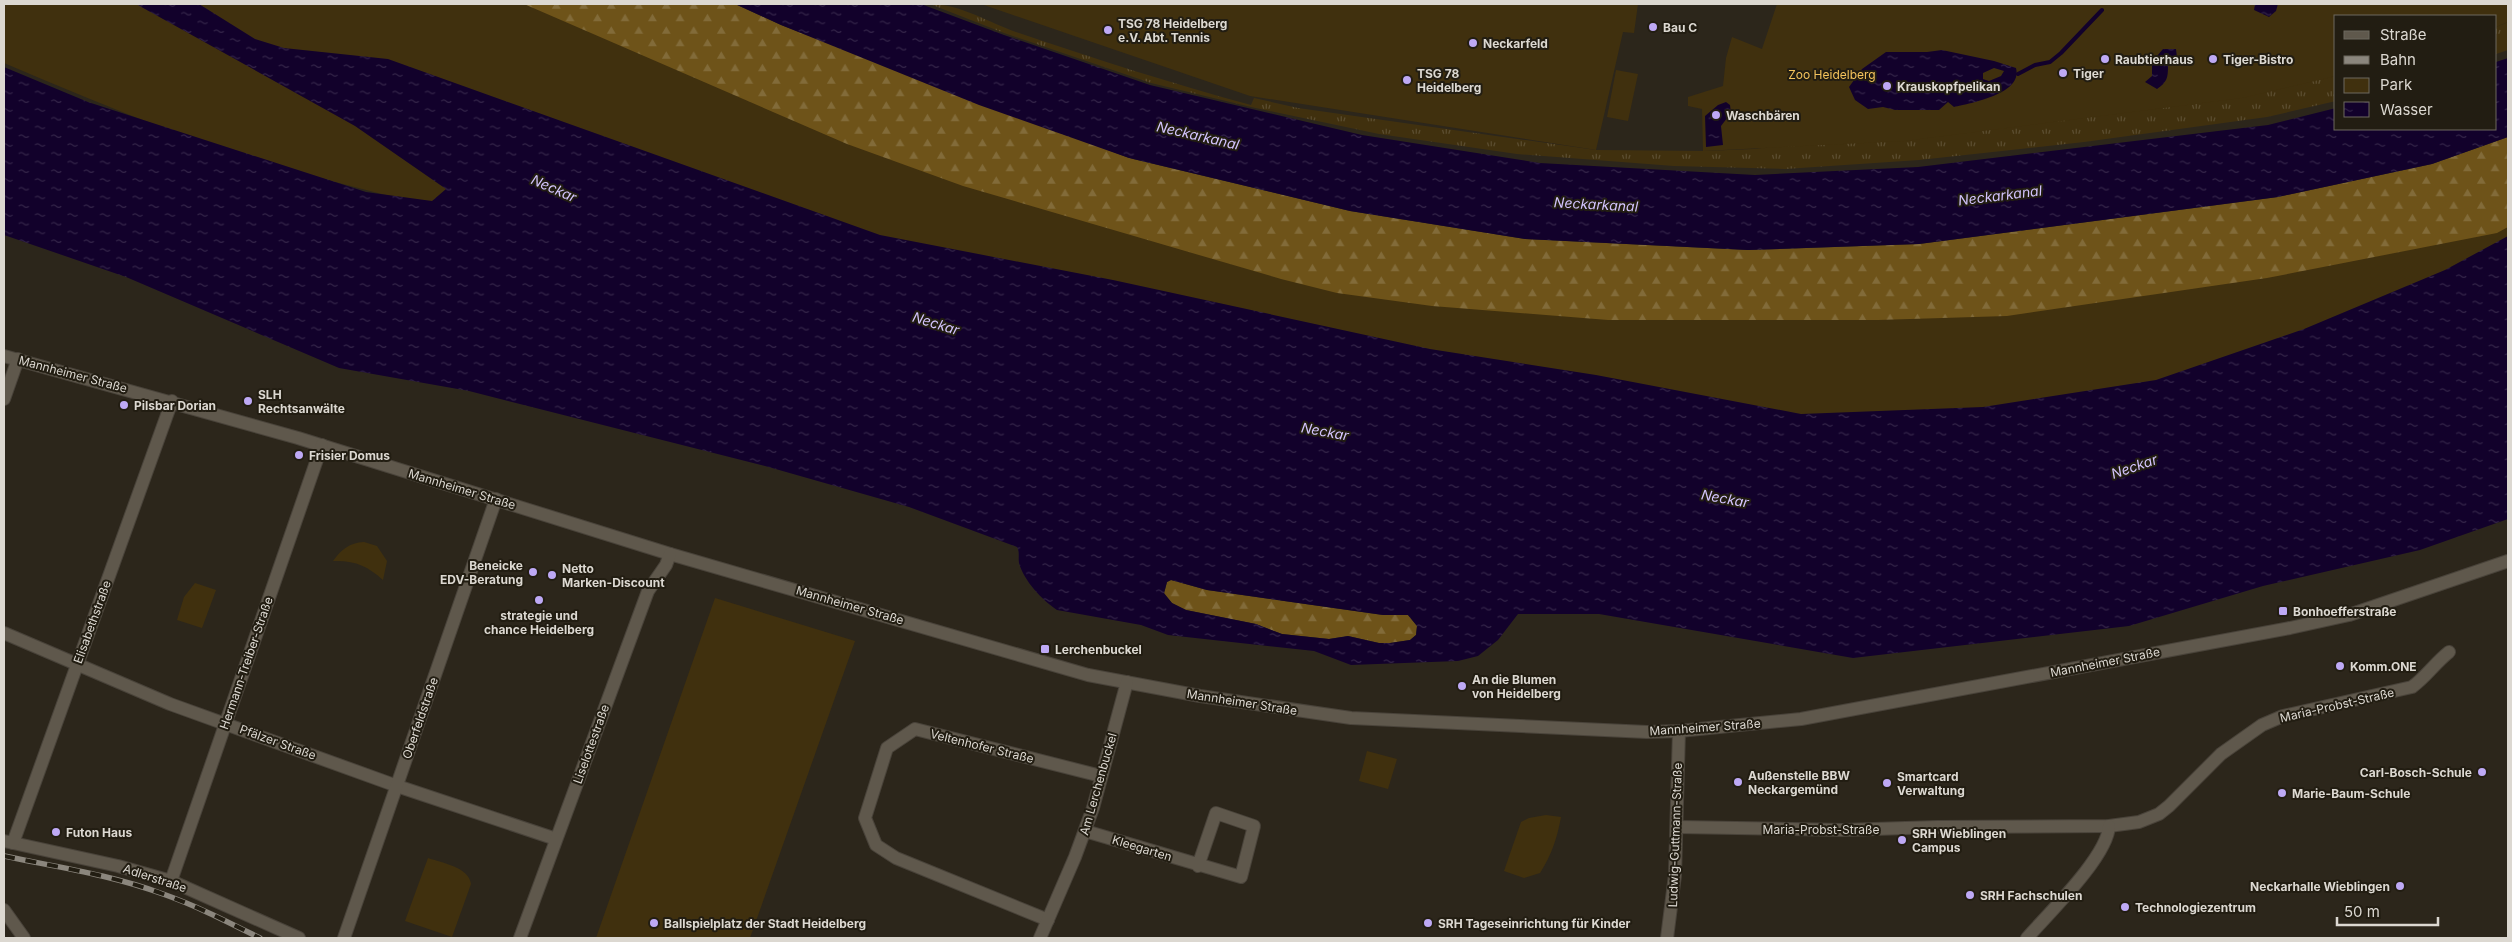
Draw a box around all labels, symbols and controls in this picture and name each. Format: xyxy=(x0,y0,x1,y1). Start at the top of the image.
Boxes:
legend xyxy=(2334,15,2497,130)
place label: TSG 78 Heidelberg e.V. Abt. Tennis xyxy=(1118,16,1227,45)
place label: Bau C xyxy=(1663,20,1697,35)
marker: Bau C xyxy=(1647,21,1659,33)
marker: TSG 78 Heidelberg e.V. Abt. Tennis xyxy=(1102,24,1114,36)
text: Straße xyxy=(2380,25,2427,44)
place label: Neckarfeld xyxy=(1483,36,1548,51)
marker: Neckarfeld xyxy=(1467,37,1479,49)
text: Bahn xyxy=(2380,50,2416,69)
place label: Raubtierhaus xyxy=(2115,52,2194,67)
place label: Tiger-Bistro xyxy=(2223,52,2293,67)
marker: Raubtierhaus xyxy=(2099,53,2111,65)
marker: Tiger-Bistro xyxy=(2207,53,2219,65)
place label: TSG 78 Heidelberg xyxy=(1417,66,1481,95)
place label: Tiger xyxy=(2073,66,2104,81)
park label: Zoo Heidelberg xyxy=(1788,67,1876,82)
marker: Tiger xyxy=(2057,67,2069,79)
marker: TSG 78 Heidelberg xyxy=(1401,74,1413,86)
text: Park xyxy=(2380,75,2413,94)
place label: Krauskopfpelikan xyxy=(1897,79,2001,94)
marker: Krauskopfpelikan xyxy=(1881,80,1893,92)
text: Wasser xyxy=(2380,100,2433,119)
place label: Waschbären xyxy=(1726,108,1800,123)
marker: Waschbären xyxy=(1710,109,1722,121)
water label: Neckarkanal xyxy=(1155,117,1242,153)
water label: Neckar xyxy=(529,171,580,206)
water label: Neckarkanal xyxy=(1957,181,2043,209)
water label: Neckarkanal xyxy=(1553,193,1639,215)
water label: Neckar xyxy=(911,308,962,338)
street label: Mannheimer Straße xyxy=(17,352,129,396)
place label: SLH Rechtsanwälte xyxy=(258,387,345,416)
marker: SLH Rechtsanwälte xyxy=(242,395,254,407)
place label: Pilsbar Dorian xyxy=(134,398,216,413)
marker: Pilsbar Dorian xyxy=(118,399,130,411)
water label: Neckar xyxy=(1300,418,1351,444)
place label: Frisier Domus xyxy=(309,448,390,463)
marker: Frisier Domus xyxy=(293,449,305,461)
water label: Neckar xyxy=(2109,450,2160,482)
street label: Mannheimer Straße xyxy=(407,466,517,512)
water label: Neckar xyxy=(1700,485,1751,511)
place label: Beneicke EDV-Beratung xyxy=(440,558,523,587)
place label: Netto Marken-Discount xyxy=(562,561,665,590)
marker: Beneicke EDV-Beratung xyxy=(527,566,539,578)
marker: Netto Marken-Discount xyxy=(546,569,558,581)
street label: Elisabethstraße xyxy=(70,578,114,666)
street label: Mannheimer Straße xyxy=(794,582,906,628)
marker: strategie und chance Heidelberg xyxy=(533,594,545,606)
street label: Hermann-Treiber-Straße xyxy=(216,595,276,731)
place label: Bonhoefferstraße xyxy=(2293,604,2396,619)
marker: Bonhoefferstraße xyxy=(2277,605,2289,617)
place label: strategie und chance Heidelberg xyxy=(484,608,594,637)
place label: Lerchenbuckel xyxy=(1055,642,1142,657)
marker: Lerchenbuckel xyxy=(1039,643,1051,655)
street label: Mannheimer Straße xyxy=(2049,644,2161,680)
place label: Komm.ONE xyxy=(2350,659,2417,674)
marker: Komm.ONE xyxy=(2334,660,2346,672)
place label: An die Blumen von Heidelberg xyxy=(1472,672,1561,701)
street label: Oberfeldstraße xyxy=(399,675,441,761)
marker: An die Blumen von Heidelberg xyxy=(1456,680,1468,692)
street label: Maria-Probst-Straße xyxy=(2278,685,2396,725)
street label: Mannheimer Straße xyxy=(1186,686,1298,718)
street label: Liselottestraße xyxy=(570,702,612,786)
street label: Mannheimer Straße xyxy=(1649,716,1761,738)
street label: Pfälzer Straße xyxy=(238,721,318,763)
street label: Veltenhofer Straße xyxy=(929,726,1035,766)
street label: Am Lerchenbuckel xyxy=(1076,731,1120,837)
street label: Ludwig-Guttmann-Straße xyxy=(1665,762,1685,908)
place label: Carl-Bosch-Schule xyxy=(2360,765,2472,780)
marker: Carl-Bosch-Schule xyxy=(2476,766,2488,778)
place label: Außenstelle BBW Neckargemünd xyxy=(1748,768,1850,797)
place label: Smartcard Verwaltung xyxy=(1897,769,1965,798)
marker: Außenstelle BBW Neckargemünd xyxy=(1732,776,1744,788)
marker: Smartcard Verwaltung xyxy=(1881,777,1893,789)
place label: Marie-Baum-Schule xyxy=(2292,786,2410,801)
marker: Marie-Baum-Schule xyxy=(2276,787,2288,799)
street label: Maria-Probst-Straße xyxy=(1763,822,1879,837)
place label: Futon Haus xyxy=(66,825,132,840)
marker: Futon Haus xyxy=(50,826,62,838)
place label: SRH Wieblingen Campus xyxy=(1912,826,2006,855)
street label: Kleegarten xyxy=(1110,832,1174,864)
marker: SRH Wieblingen Campus xyxy=(1896,834,1908,846)
street label: Adlerstraße xyxy=(121,861,189,895)
place label: Neckarhalle Wieblingen xyxy=(2250,879,2390,894)
marker: Neckarhalle Wieblingen xyxy=(2394,880,2406,892)
place label: SRH Fachschulen xyxy=(1980,888,2082,903)
marker: SRH Fachschulen xyxy=(1964,889,1976,901)
scale bar xyxy=(2337,894,2438,926)
place label: Technologiezentrum xyxy=(2135,900,2256,915)
marker: Technologiezentrum xyxy=(2119,901,2131,913)
text: 50 m xyxy=(2344,902,2380,921)
place label: Ballspielplatz der Stadt Heidelberg xyxy=(664,916,866,931)
place label: SRH Tageseinrichtung für Kinder xyxy=(1438,916,1631,931)
marker: Ballspielplatz der Stadt Heidelberg xyxy=(648,917,660,929)
marker: SRH Tageseinrichtung für Kinder xyxy=(1422,917,1434,929)

